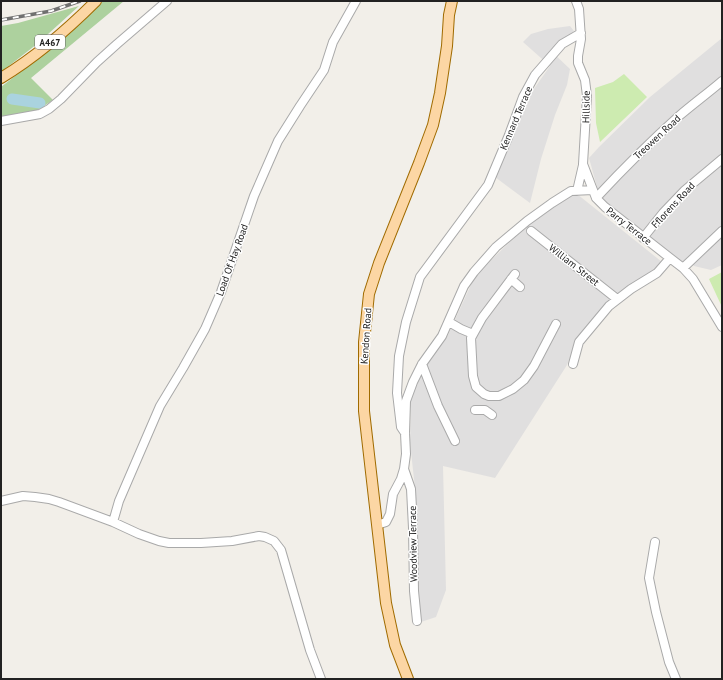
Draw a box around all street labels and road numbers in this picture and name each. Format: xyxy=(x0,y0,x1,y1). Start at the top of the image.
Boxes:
road number: A467 xyxy=(35,35,65,49)
street label: Kennard Terrace xyxy=(497,84,535,152)
street label: Hillside xyxy=(579,91,593,123)
street label: Treowen Road xyxy=(631,112,683,162)
street label: Fflorens Road xyxy=(648,179,698,231)
street label: Parry Terrace xyxy=(604,204,654,248)
street label: Load Of Hay Road xyxy=(213,222,251,298)
street label: William Street xyxy=(546,241,602,289)
street label: Kendon Road xyxy=(358,307,374,365)
street label: Woodview Terrace xyxy=(406,506,420,582)

